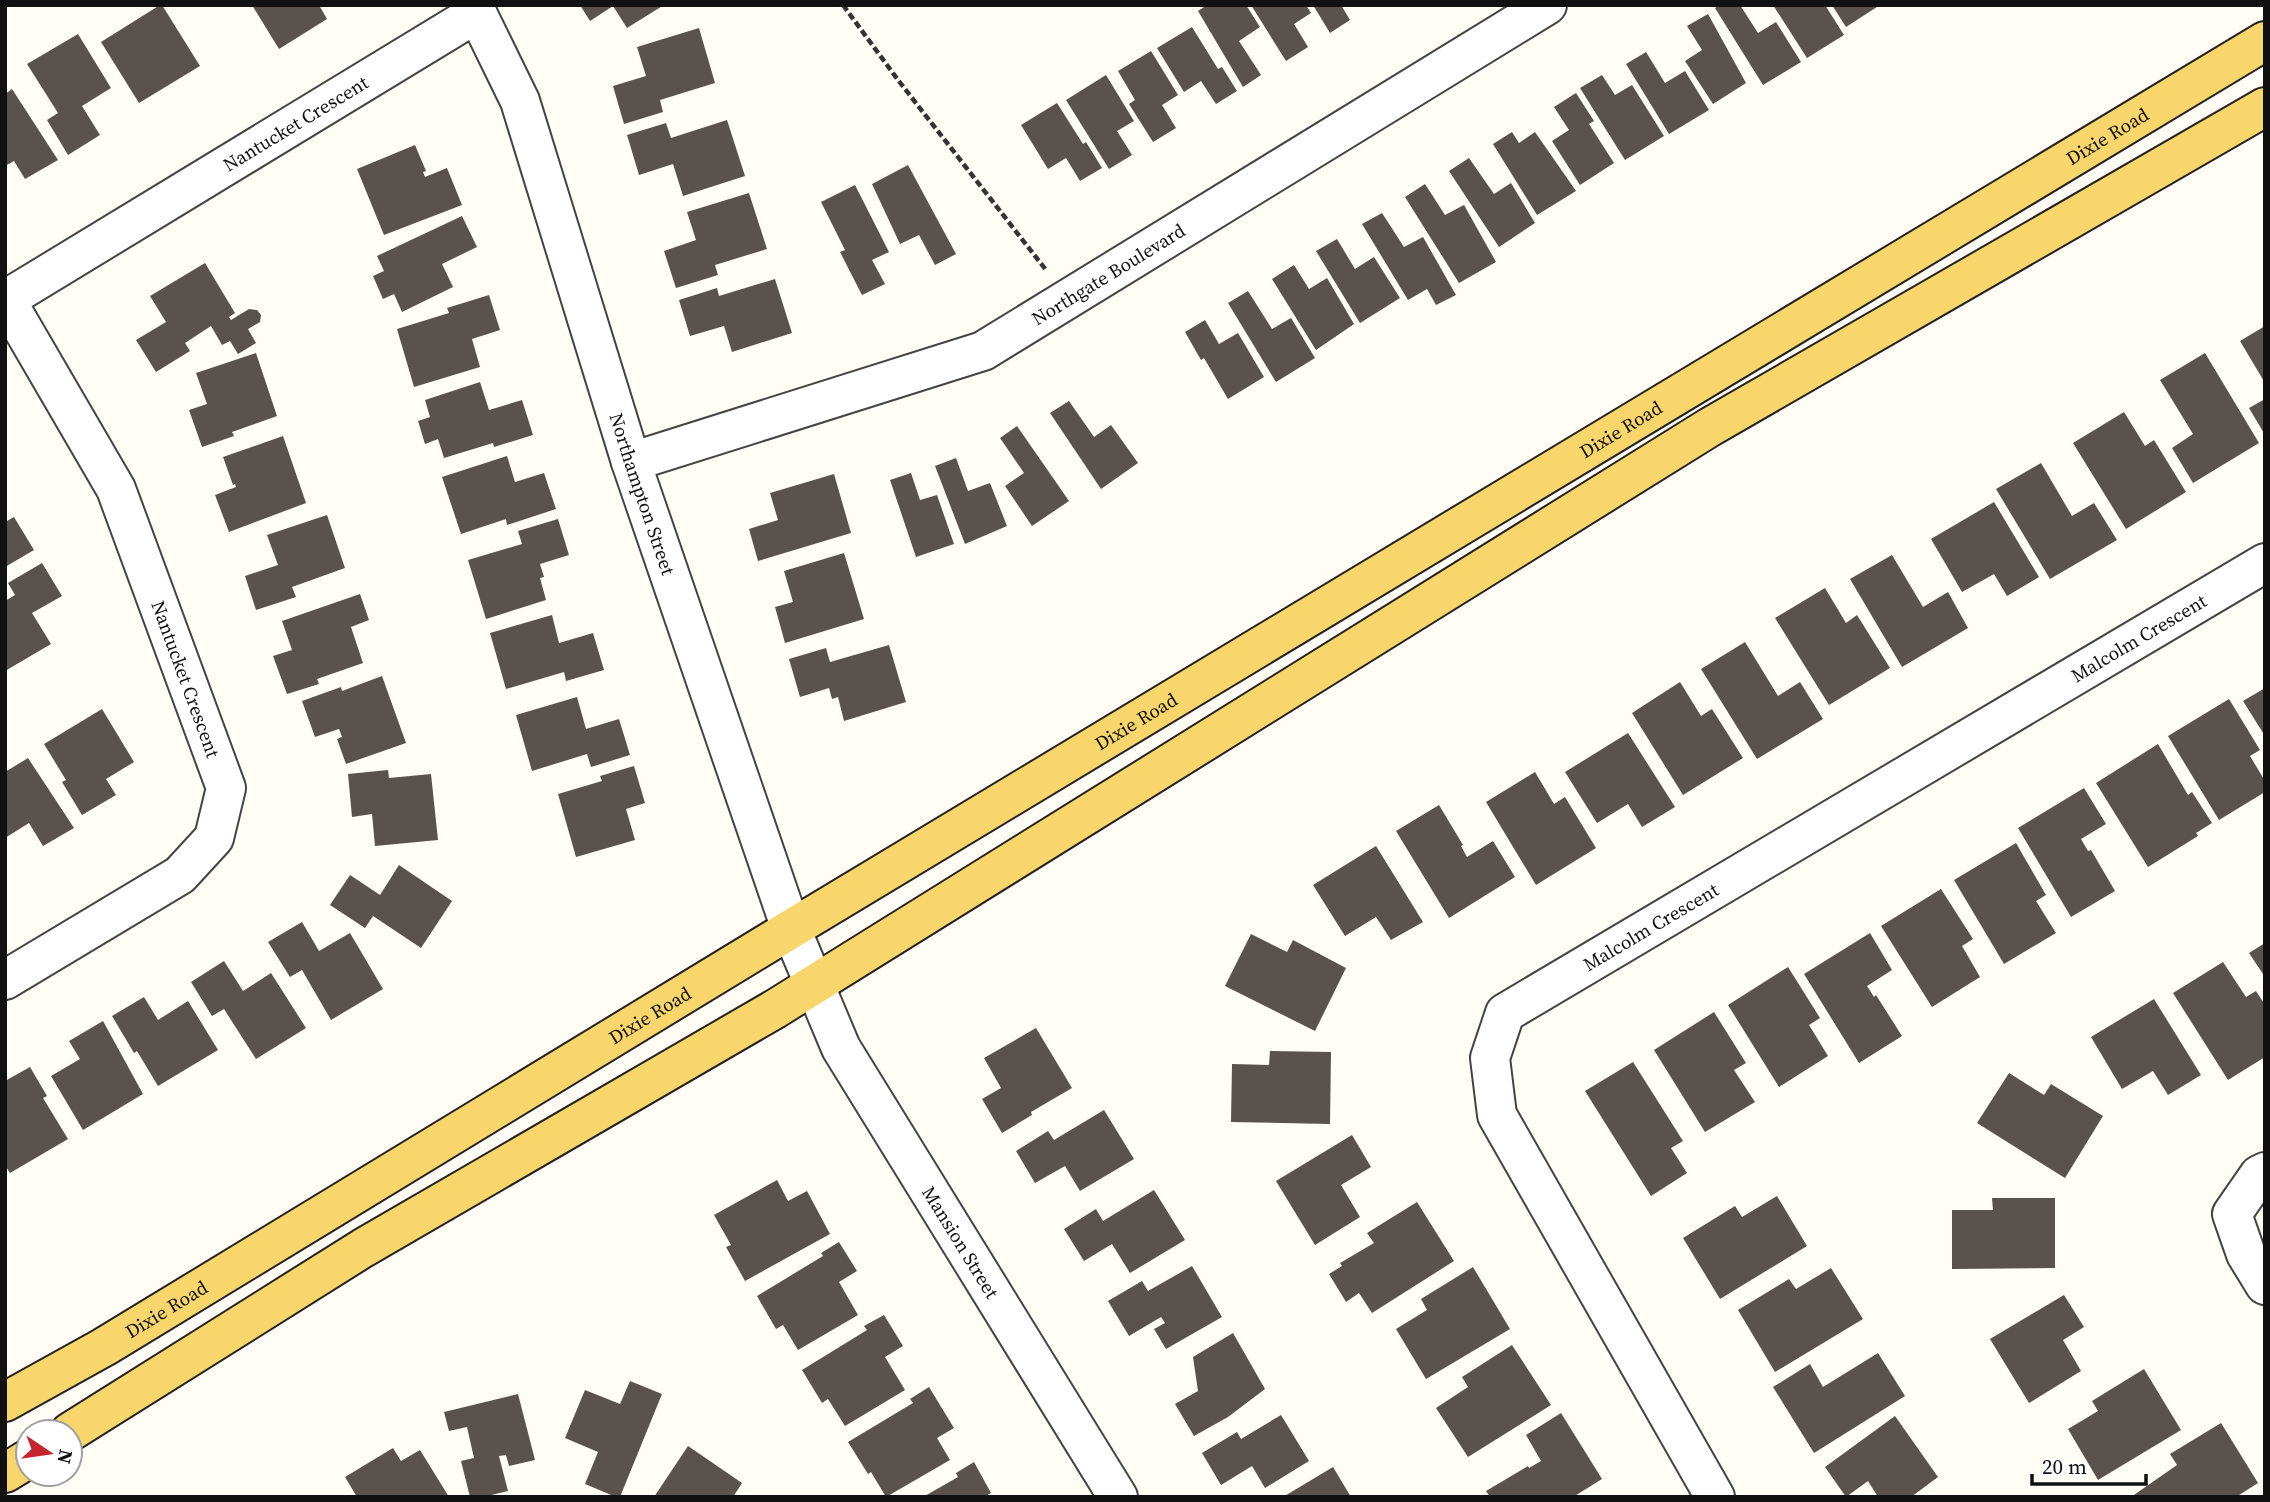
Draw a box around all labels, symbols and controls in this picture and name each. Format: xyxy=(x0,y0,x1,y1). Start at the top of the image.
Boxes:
street label: Nantucket Crescent xyxy=(218,69,374,177)
street label: Dixie Road xyxy=(2061,101,2154,171)
street label: Northgate Boulevard xyxy=(1027,217,1190,331)
street label: Dixie Road xyxy=(1575,394,1667,464)
street label: Northampton Street xyxy=(604,410,682,579)
street label: Malcolm Crescent xyxy=(2066,587,2212,688)
street label: Nantucket Crescent xyxy=(145,597,227,762)
street label: Dixie Road xyxy=(1090,686,1182,756)
street label: Malcolm Crescent xyxy=(1578,876,1724,977)
street label: Dixie Road xyxy=(604,980,696,1050)
street label: Mansion Street xyxy=(916,1181,1006,1304)
street label: Dixie Road xyxy=(120,1274,212,1344)
north arrow xyxy=(14,1418,84,1488)
scale bar xyxy=(2032,1442,2146,1486)
text: N xyxy=(51,1447,80,1467)
text: 20 m xyxy=(2042,1452,2087,1481)

